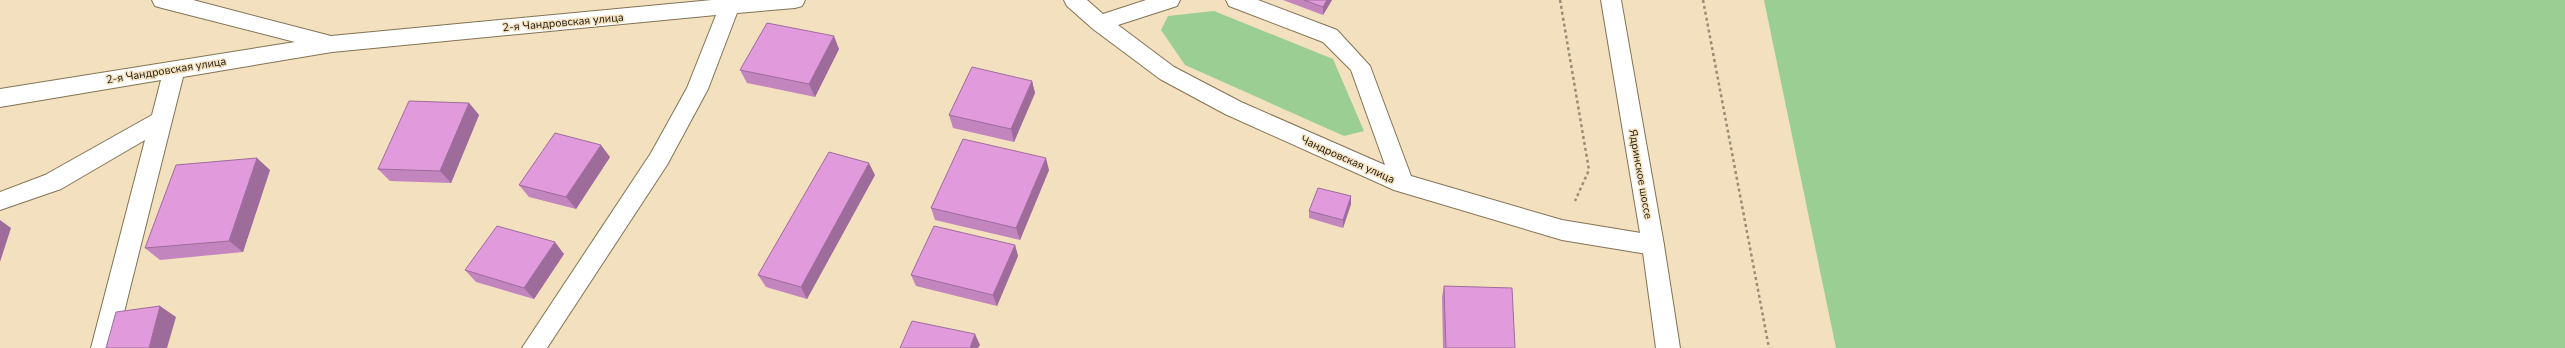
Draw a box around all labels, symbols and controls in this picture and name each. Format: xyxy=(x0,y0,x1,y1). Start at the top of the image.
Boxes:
street label: 2-я Чандровская улица xyxy=(502,10,624,35)
street label: 2-я Чандровская улица xyxy=(105,54,227,87)
street label: Ядринское шоссе xyxy=(1625,128,1656,220)
street label: Чандровская улица xyxy=(1298,132,1397,187)

